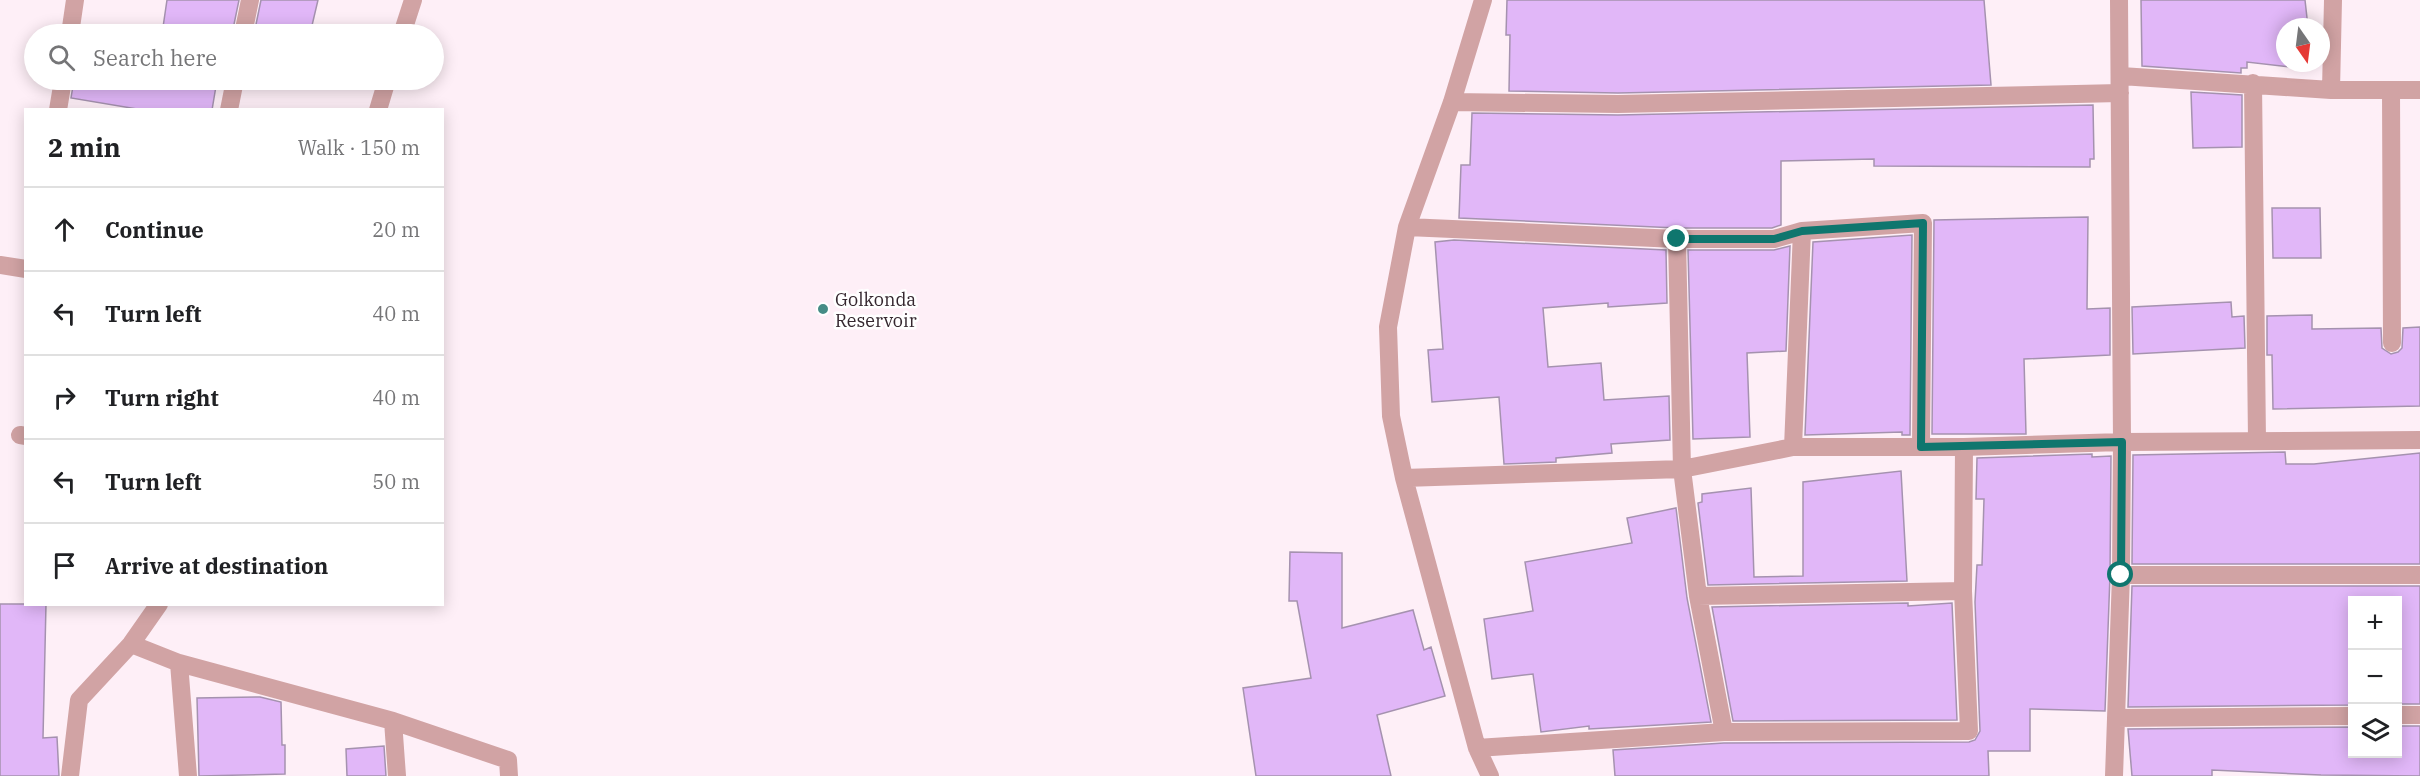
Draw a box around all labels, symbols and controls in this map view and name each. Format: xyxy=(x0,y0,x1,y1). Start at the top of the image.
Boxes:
north arrow xyxy=(2276,18,2330,72)
search box xyxy=(24,24,444,90)
icon: search xyxy=(45,41,78,74)
text: Search here xyxy=(93,43,217,72)
text: 2 min xyxy=(48,130,121,164)
text: Walk · 150 m xyxy=(298,134,420,161)
icon: ahead xyxy=(48,213,81,246)
text: Continue xyxy=(105,215,204,244)
text: 20 m xyxy=(372,216,420,243)
route end xyxy=(1663,225,1689,251)
place label: Golkonda Reservoir xyxy=(835,288,917,332)
icon: left xyxy=(48,297,81,330)
text: Turn left xyxy=(105,299,201,328)
text: 40 m xyxy=(372,300,420,327)
marker: Golkonda Reservoir xyxy=(816,302,830,316)
icon: right xyxy=(48,381,81,414)
text: Turn right xyxy=(105,383,219,412)
text: 40 m xyxy=(372,384,420,411)
icon: left xyxy=(48,465,81,498)
text: Turn left xyxy=(105,467,201,496)
text: 50 m xyxy=(372,468,420,495)
icon: arrive xyxy=(48,549,81,582)
text: Arrive at destination xyxy=(105,551,328,580)
route start xyxy=(2107,561,2133,587)
map controls xyxy=(2348,596,2402,758)
button: + xyxy=(2348,596,2402,650)
button: − xyxy=(2348,650,2402,704)
button: layers xyxy=(2348,704,2402,758)

